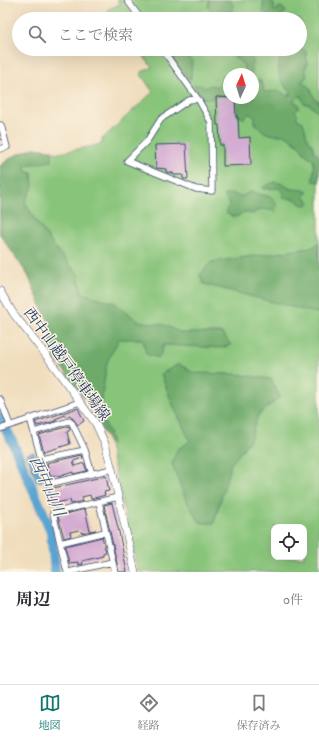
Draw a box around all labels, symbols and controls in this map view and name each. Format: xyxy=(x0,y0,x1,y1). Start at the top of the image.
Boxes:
search box xyxy=(12,12,307,56)
icon: search xyxy=(26,23,48,45)
text: ここで検索 xyxy=(58,26,133,45)
north arrow xyxy=(223,68,259,104)
street label: 西中山越戸停車場線 xyxy=(19,304,114,424)
water label: 西中山川 xyxy=(25,453,70,522)
map controls xyxy=(271,524,307,560)
button: locate xyxy=(271,524,307,560)
text: 周辺 xyxy=(16,589,50,611)
text: 0件 xyxy=(283,592,303,608)
tab: 地図 xyxy=(39,692,61,733)
tab: 経路 xyxy=(138,692,160,733)
tab: 保存済み xyxy=(237,692,281,733)

